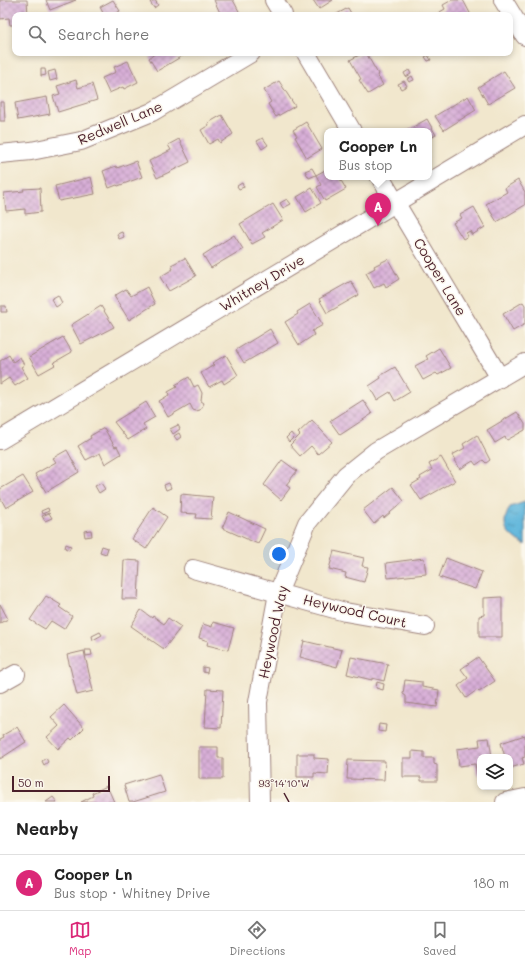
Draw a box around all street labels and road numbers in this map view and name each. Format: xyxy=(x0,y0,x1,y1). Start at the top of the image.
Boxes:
street label: Redwell Lane xyxy=(75,96,165,149)
street label: Cooper Lane xyxy=(410,234,471,319)
street label: Whitney Drive xyxy=(216,250,308,315)
street label: Heywood Way xyxy=(253,583,292,680)
street label: Heywood Court xyxy=(301,589,409,632)

